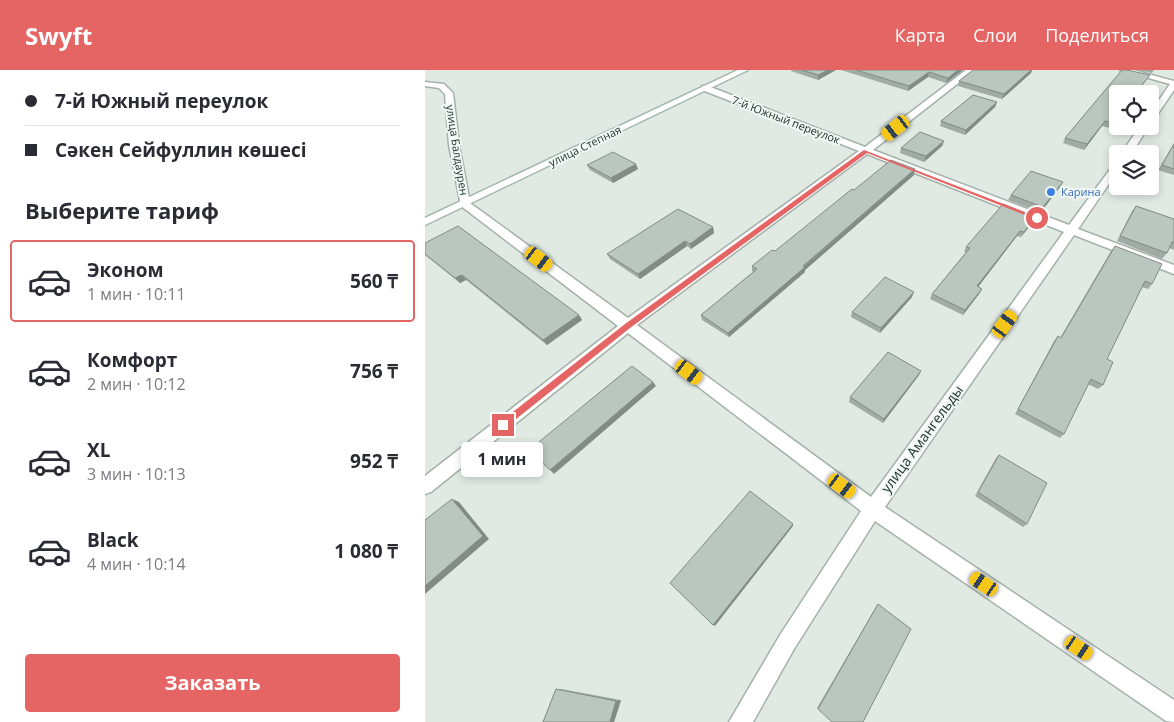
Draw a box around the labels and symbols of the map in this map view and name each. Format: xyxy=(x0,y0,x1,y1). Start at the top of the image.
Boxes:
street label: 7-й Южный переулок xyxy=(730,92,843,147)
street label: улица Балдаурен xyxy=(443,104,472,196)
car xyxy=(879,113,912,143)
street label: улица Степная xyxy=(546,122,624,170)
place label: Карина xyxy=(1061,184,1101,199)
marker: Карина xyxy=(1045,186,1057,198)
route start xyxy=(1026,207,1048,229)
car xyxy=(522,244,555,274)
car xyxy=(990,307,1019,341)
car xyxy=(672,357,705,387)
street label: улица Амангельды xyxy=(876,381,967,496)
route end xyxy=(492,414,514,436)
callout: 1 мин xyxy=(462,442,544,478)
car xyxy=(825,471,858,501)
car xyxy=(967,569,1000,599)
car xyxy=(1062,633,1095,663)

